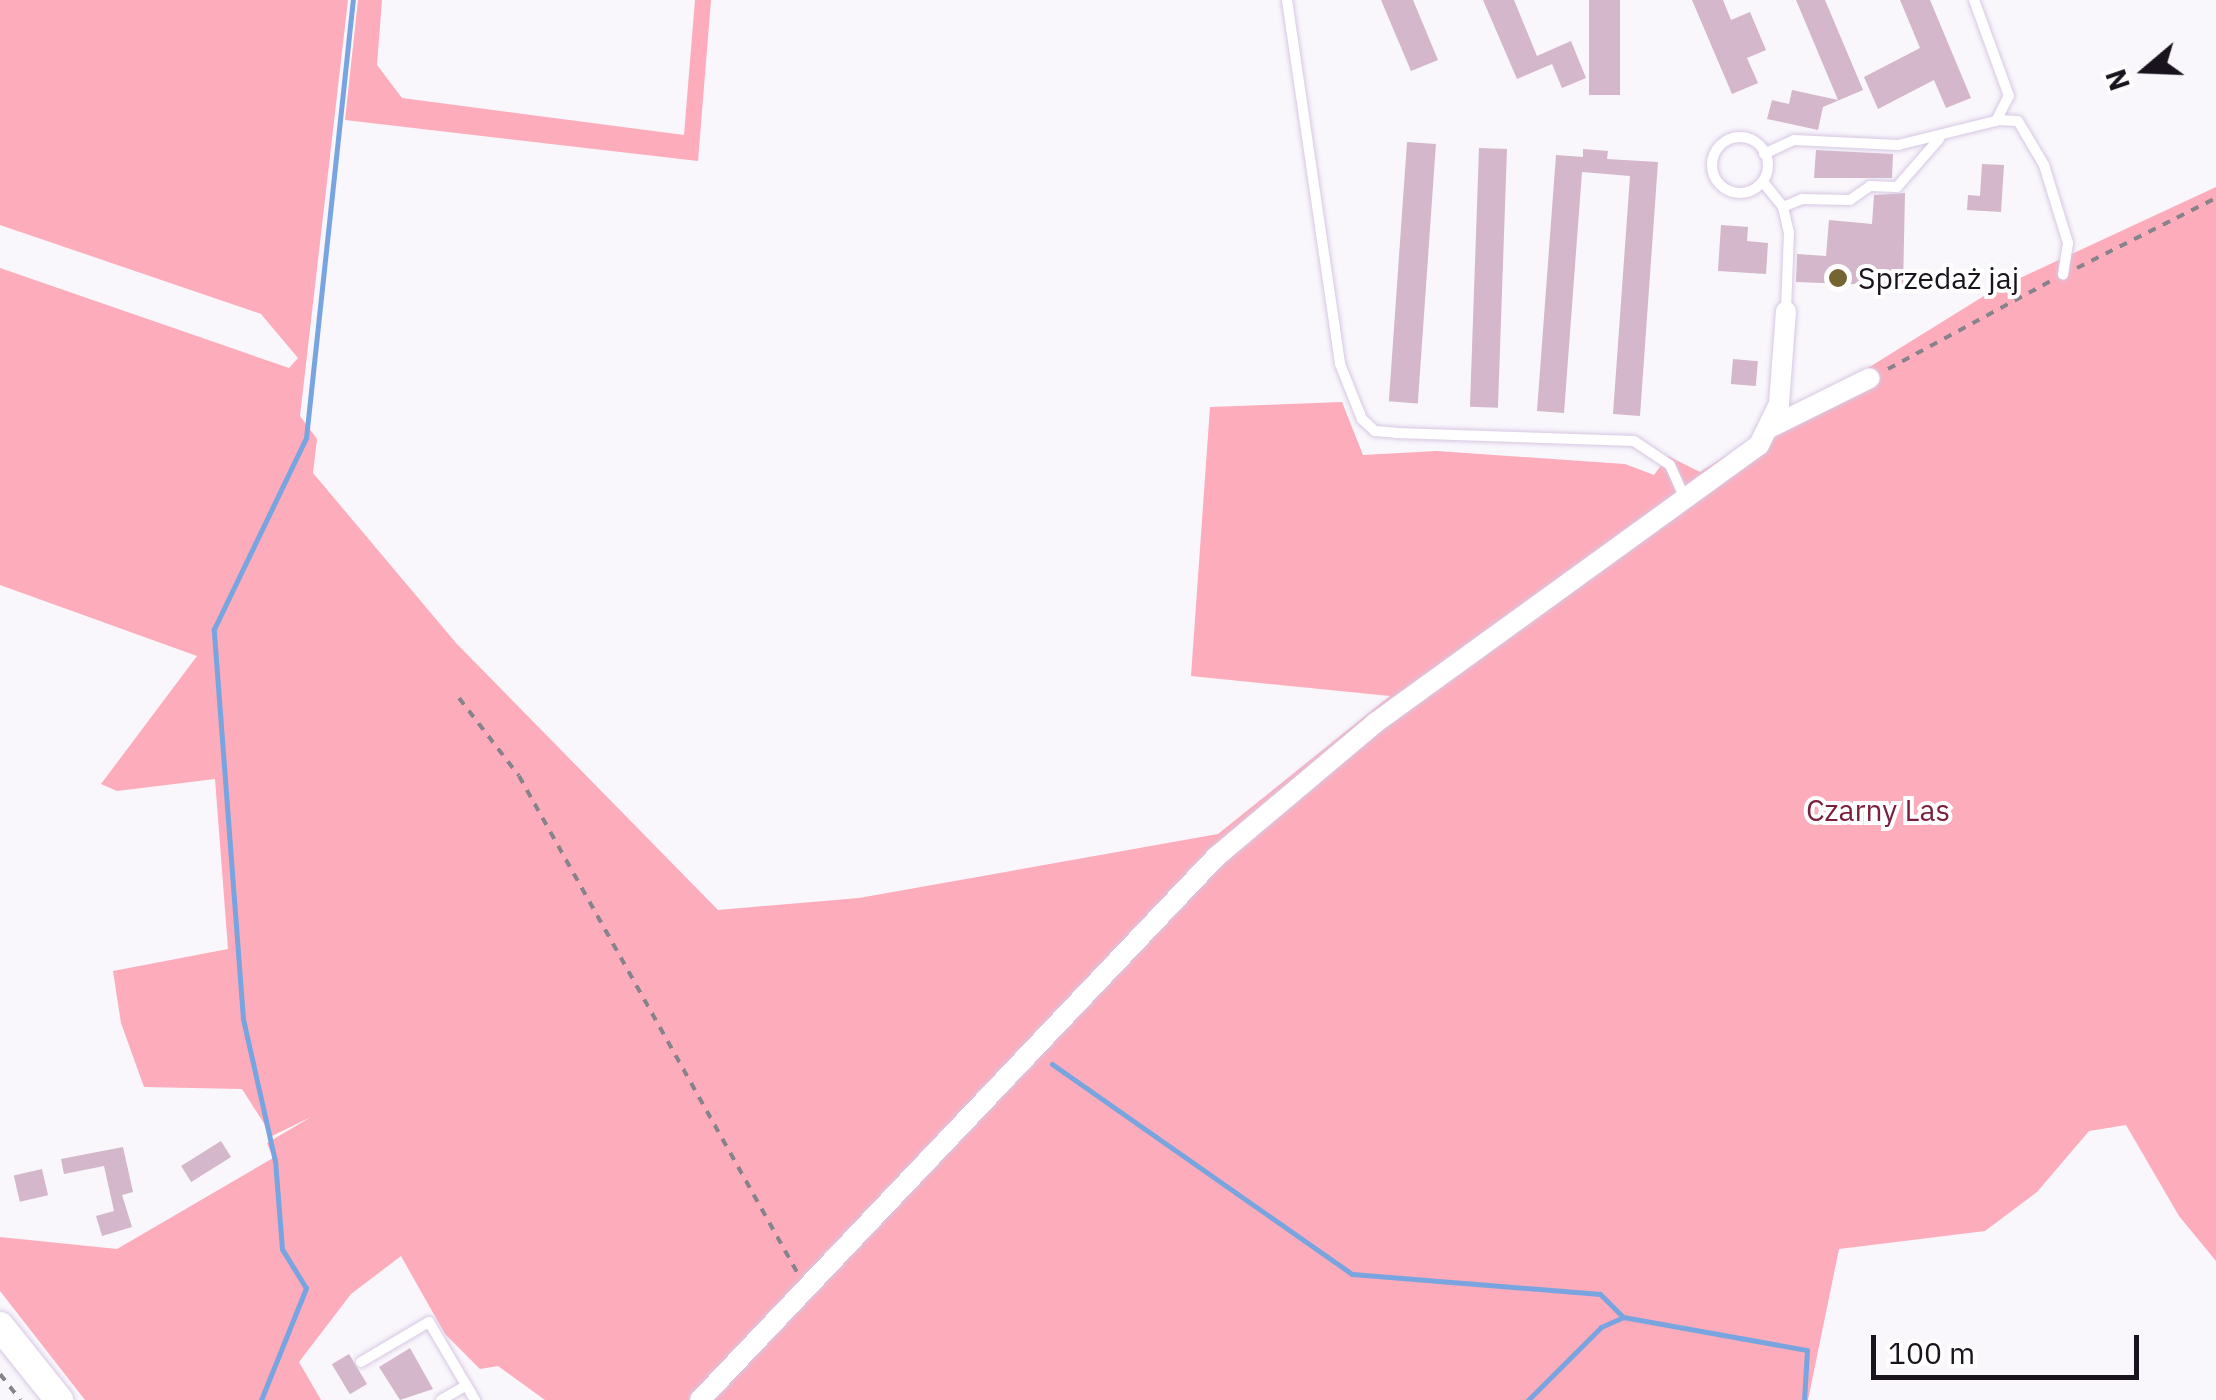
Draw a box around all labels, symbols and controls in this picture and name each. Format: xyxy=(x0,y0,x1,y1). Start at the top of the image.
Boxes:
north arrow xyxy=(2096,20,2196,120)
text: N xyxy=(2096,64,2138,96)
place label: Sprzedaż jaj xyxy=(1858,260,2019,296)
marker: Sprzedaż jaj xyxy=(1827,267,1849,289)
park label: Czarny Las xyxy=(1806,792,1950,828)
scale bar xyxy=(1876,1315,2144,1377)
text: 100 m xyxy=(1888,1333,1975,1372)

